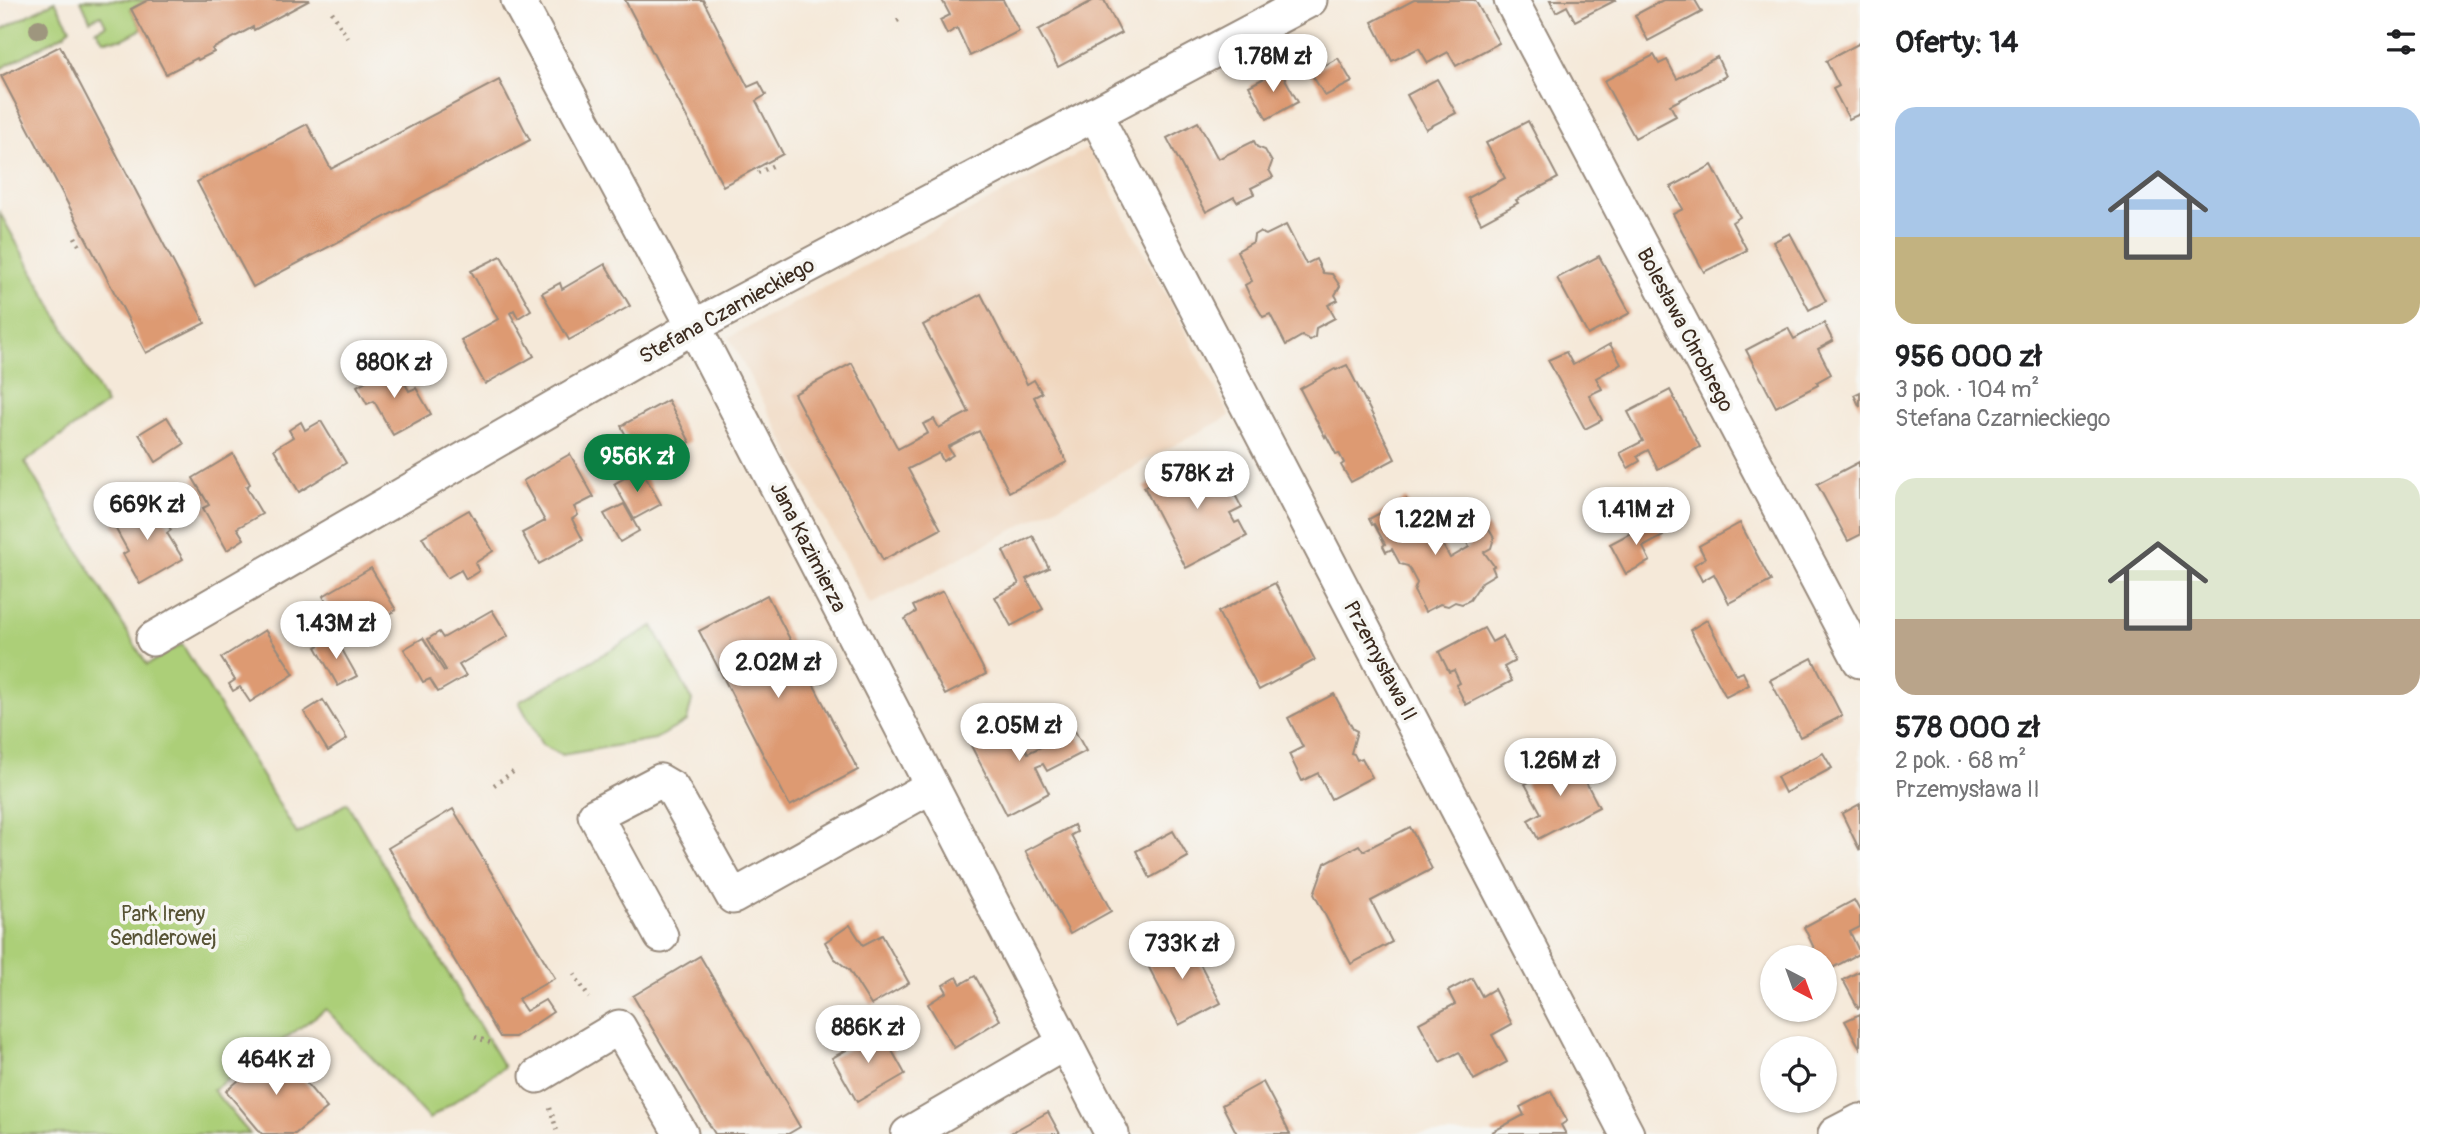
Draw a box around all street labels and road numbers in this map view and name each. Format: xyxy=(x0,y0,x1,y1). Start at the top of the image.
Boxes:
street label: Bolesława Chrobrego xyxy=(1630,243,1740,417)
street label: Stefana Czarnieckiego xyxy=(634,252,820,370)
street label: Jana Kazimierza xyxy=(764,477,852,617)
street label: Przemysława II xyxy=(1337,596,1423,726)

